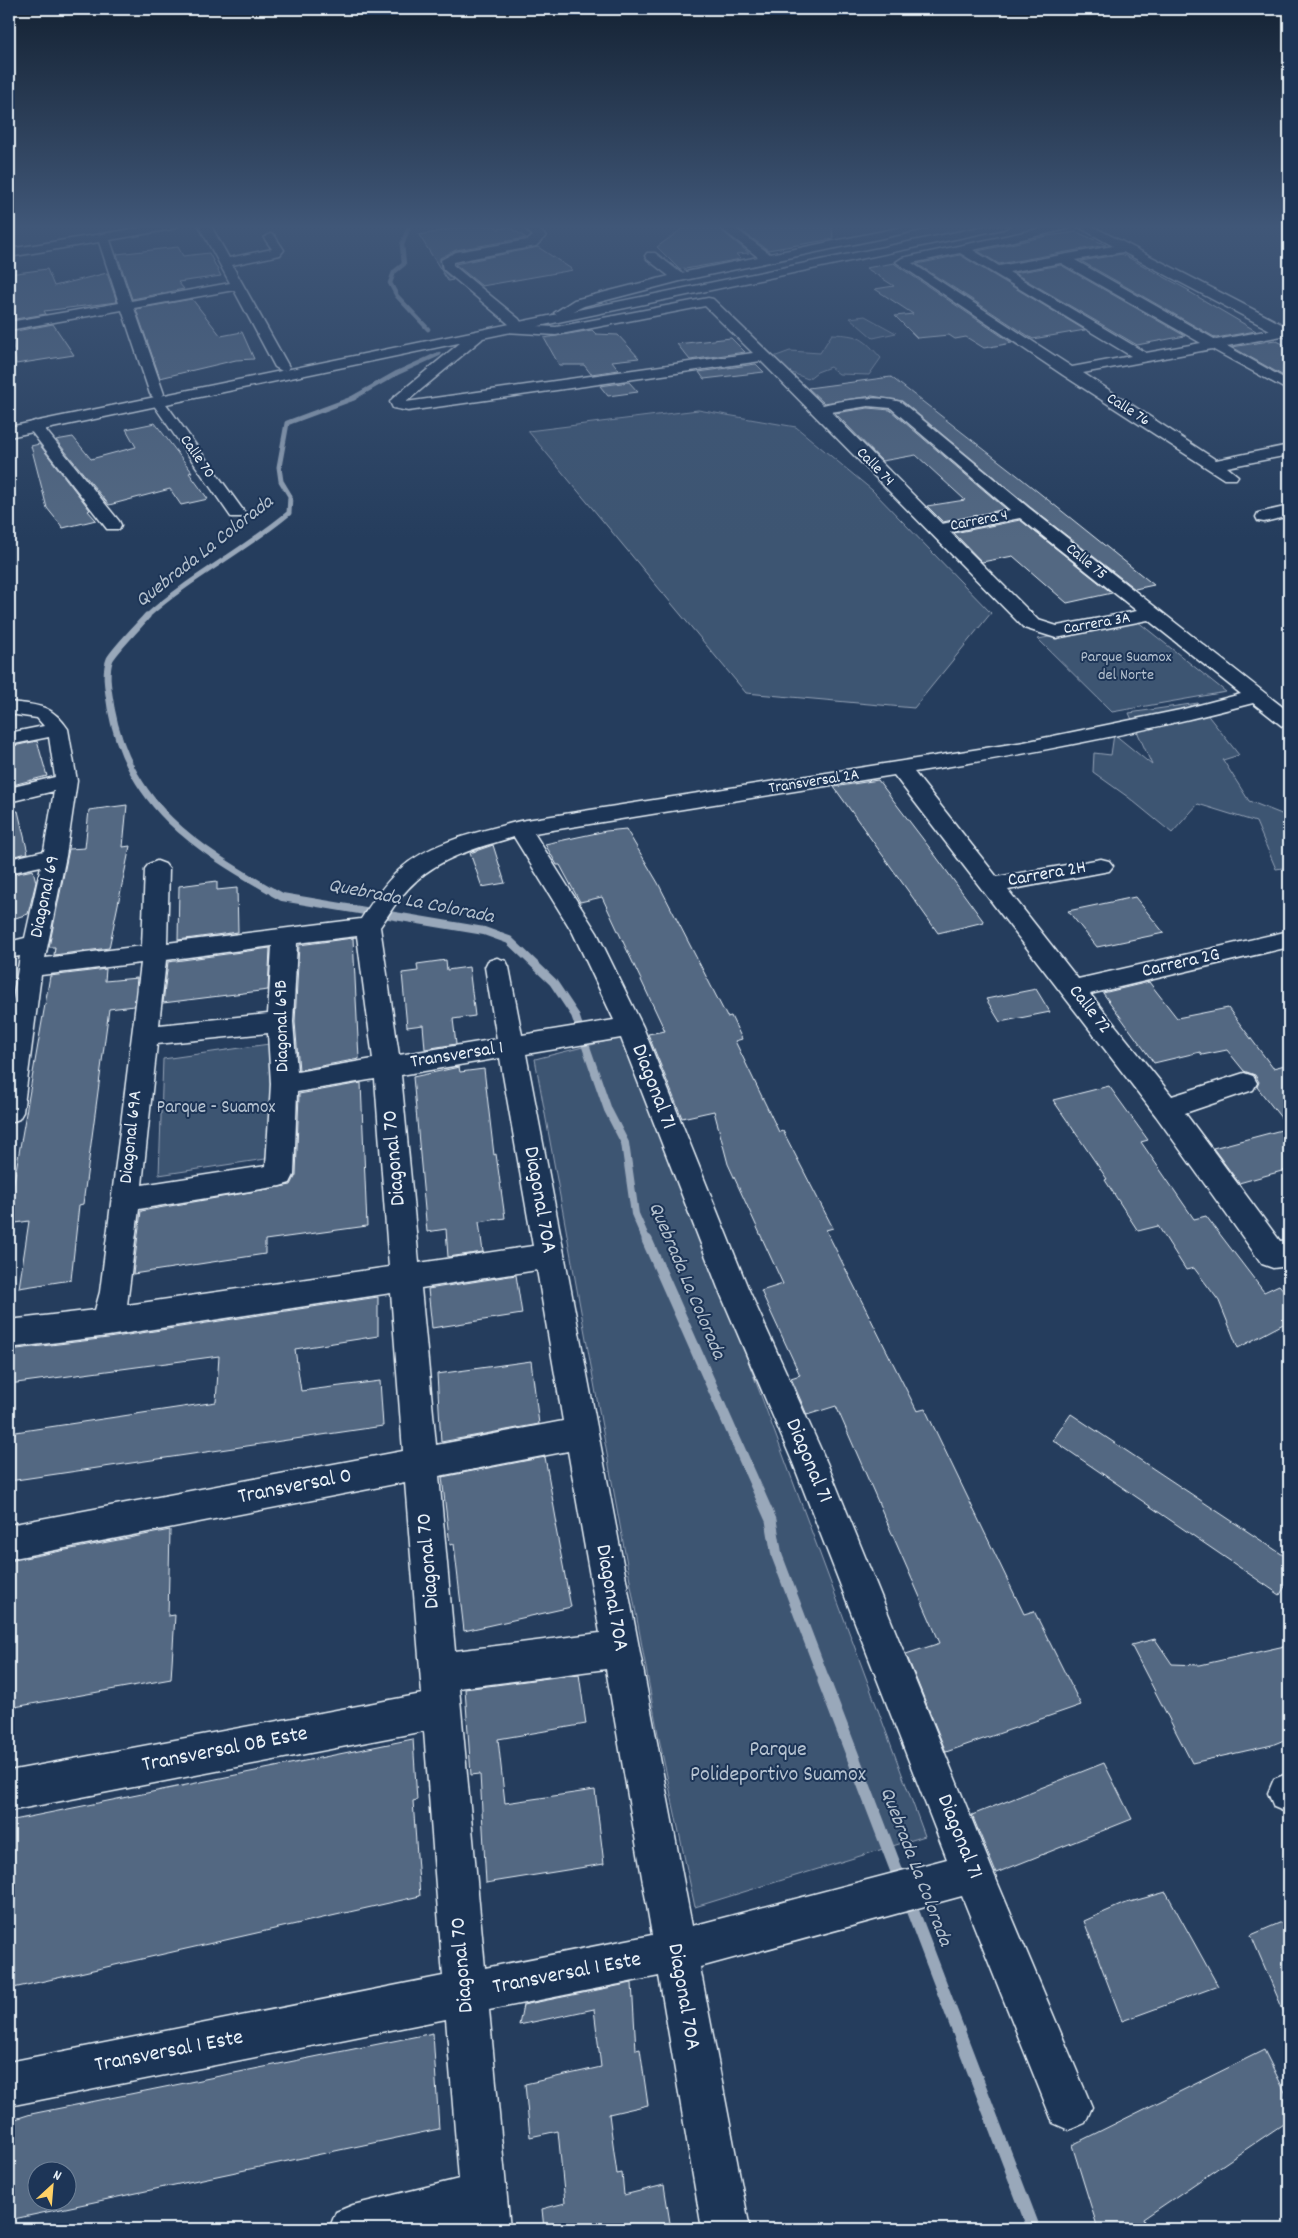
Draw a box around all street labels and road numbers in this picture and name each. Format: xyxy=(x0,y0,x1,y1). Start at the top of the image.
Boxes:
street label: Calle 76 xyxy=(1102,388,1154,432)
street label: Calle 70 xyxy=(174,431,220,483)
street label: Calle 74 xyxy=(851,442,899,492)
street label: Carrera 4 xyxy=(948,504,1010,538)
street label: Calle 75 xyxy=(1060,538,1112,586)
street label: Carrera 3A xyxy=(1062,607,1132,641)
street label: Transversal 2A xyxy=(767,763,861,800)
street label: Diagonal 69 xyxy=(24,853,68,941)
street label: Carrera 2H xyxy=(1006,855,1088,895)
street label: Carrera 2G xyxy=(1139,942,1223,986)
street label: Diagonal 69B xyxy=(269,979,297,1073)
street label: Calle 72 xyxy=(1061,980,1117,1040)
street label: Transversal 1 xyxy=(409,1035,505,1077)
street label: Diagonal 71 xyxy=(623,1040,683,1134)
street label: Diagonal 69A xyxy=(114,1089,150,1185)
street label: Diagonal 70 xyxy=(375,1109,415,1207)
street label: Diagonal 70A xyxy=(514,1144,564,1256)
street label: Diagonal 71 xyxy=(776,1414,840,1508)
street label: Transversal 0 xyxy=(235,1461,355,1513)
street label: Diagonal 70 xyxy=(409,1512,449,1610)
street label: Diagonal 70A xyxy=(586,1542,636,1654)
street label: Transversal 0B Este xyxy=(140,1719,310,1781)
street label: Diagonal 71 xyxy=(928,1790,990,1884)
street label: Diagonal 70 xyxy=(443,1916,483,2014)
street label: Diagonal 70A xyxy=(658,1941,708,2053)
street label: Transversal 1 Este xyxy=(490,1944,644,2004)
street label: Transversal 1 Este xyxy=(92,2022,246,2082)

